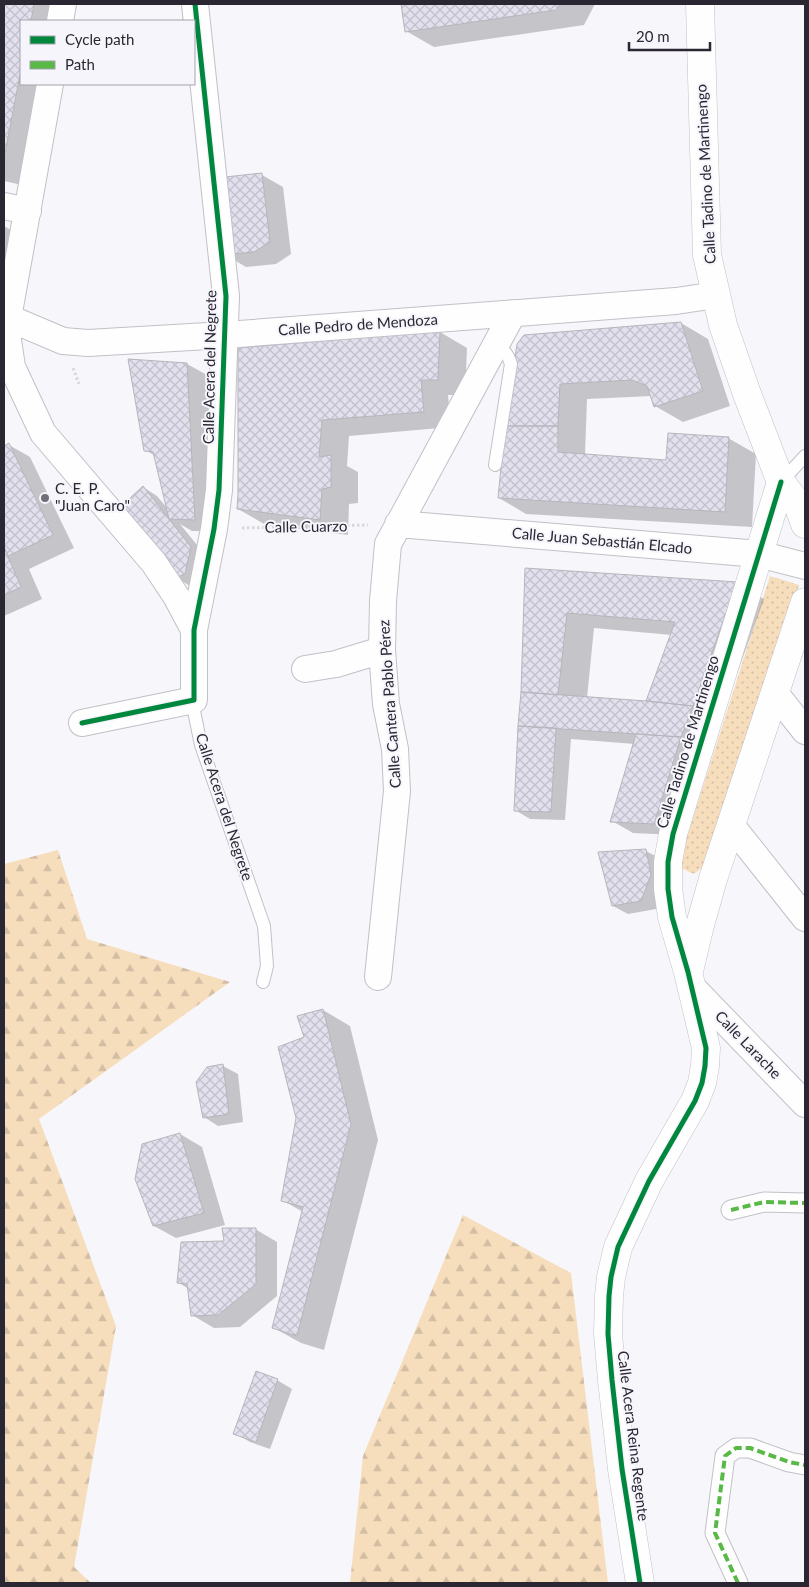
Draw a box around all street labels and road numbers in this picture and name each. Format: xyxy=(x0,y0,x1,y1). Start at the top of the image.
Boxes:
street label: Calle Tadino de Martinengo xyxy=(691,84,719,264)
street label: Calle Acera del Negrete xyxy=(199,290,219,444)
street label: Calle Pedro de Mendoza xyxy=(278,309,438,339)
street label: Calle Cuarzo xyxy=(265,516,347,536)
street label: Calle Juan Sebastián Elcado xyxy=(511,523,693,557)
street label: Calle Cantera Pablo Pérez xyxy=(374,619,404,789)
street label: Calle Tadino de Martinengo xyxy=(652,653,722,830)
street label: Calle Acera del Negrete xyxy=(193,731,257,883)
street label: Calle Larache xyxy=(712,1006,786,1082)
street label: Calle Acera Reina Regente xyxy=(615,1350,653,1522)

